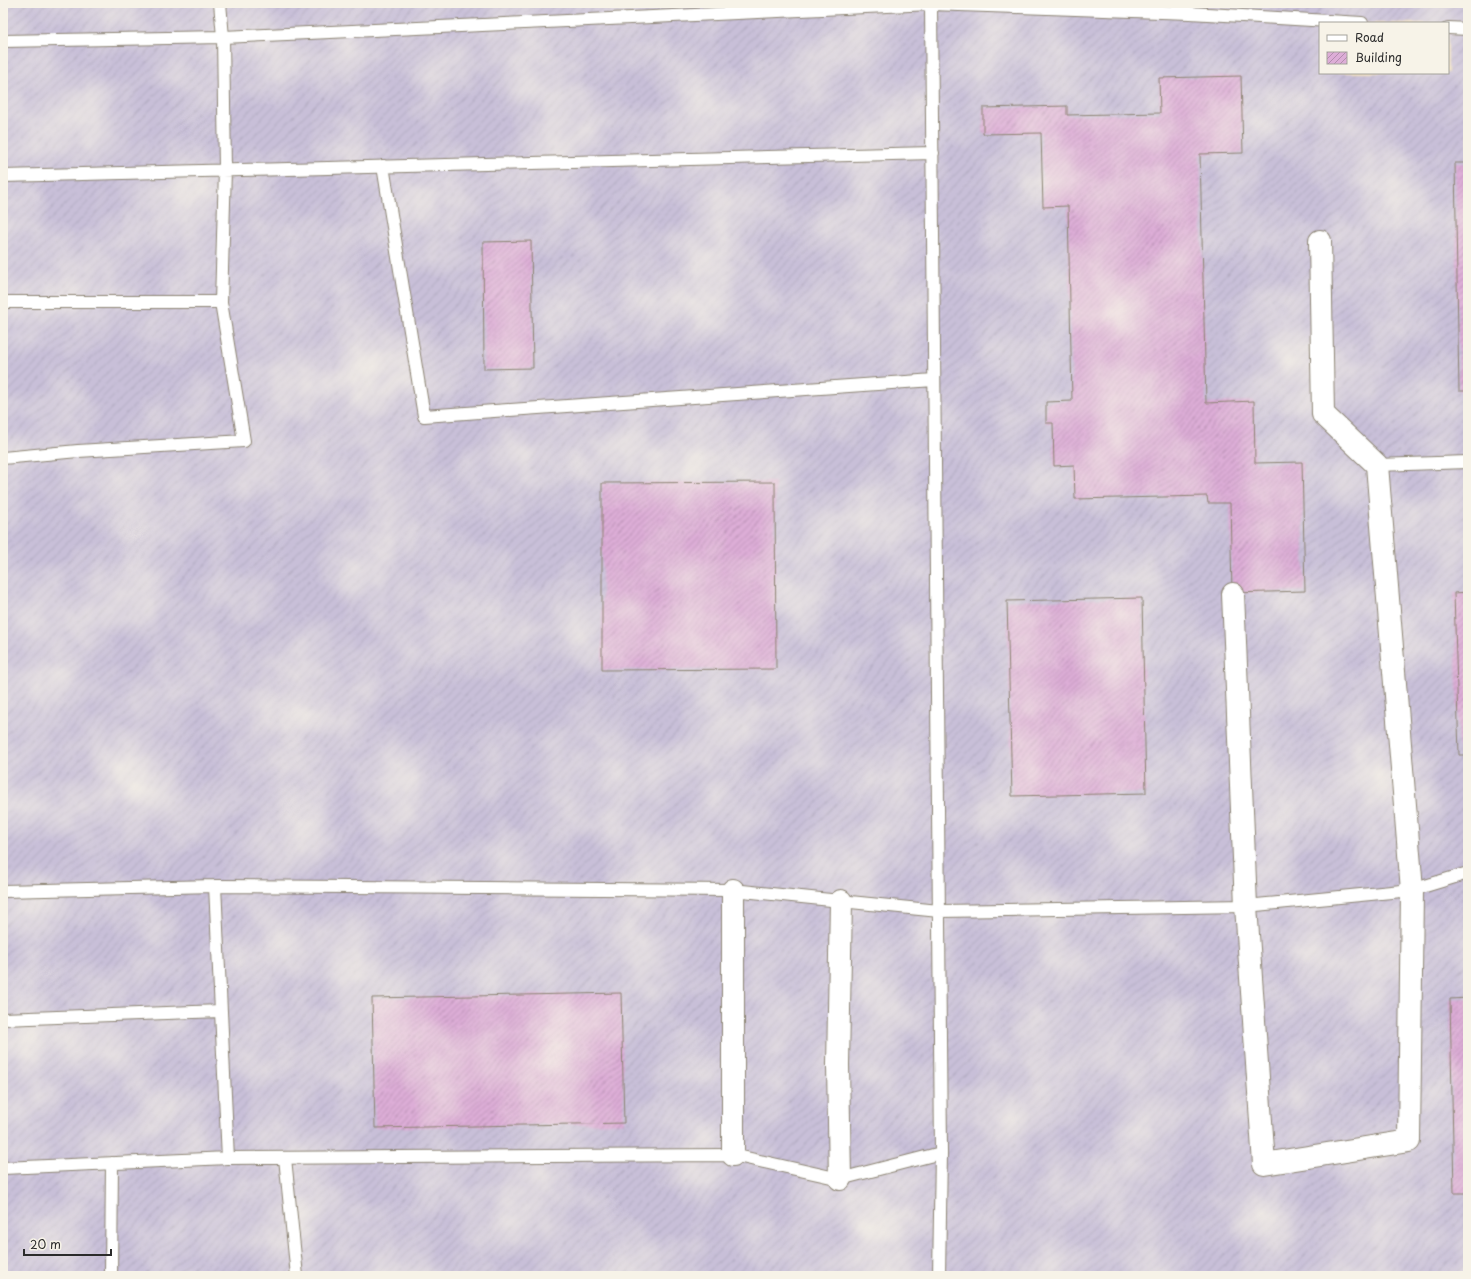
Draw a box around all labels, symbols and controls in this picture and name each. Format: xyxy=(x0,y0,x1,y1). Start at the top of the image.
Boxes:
legend xyxy=(1319,22,1449,74)
text: Road xyxy=(1355,28,1384,46)
text: Building xyxy=(1355,48,1402,66)
scale bar xyxy=(24,1231,111,1257)
text: 20 m xyxy=(30,1235,61,1253)

